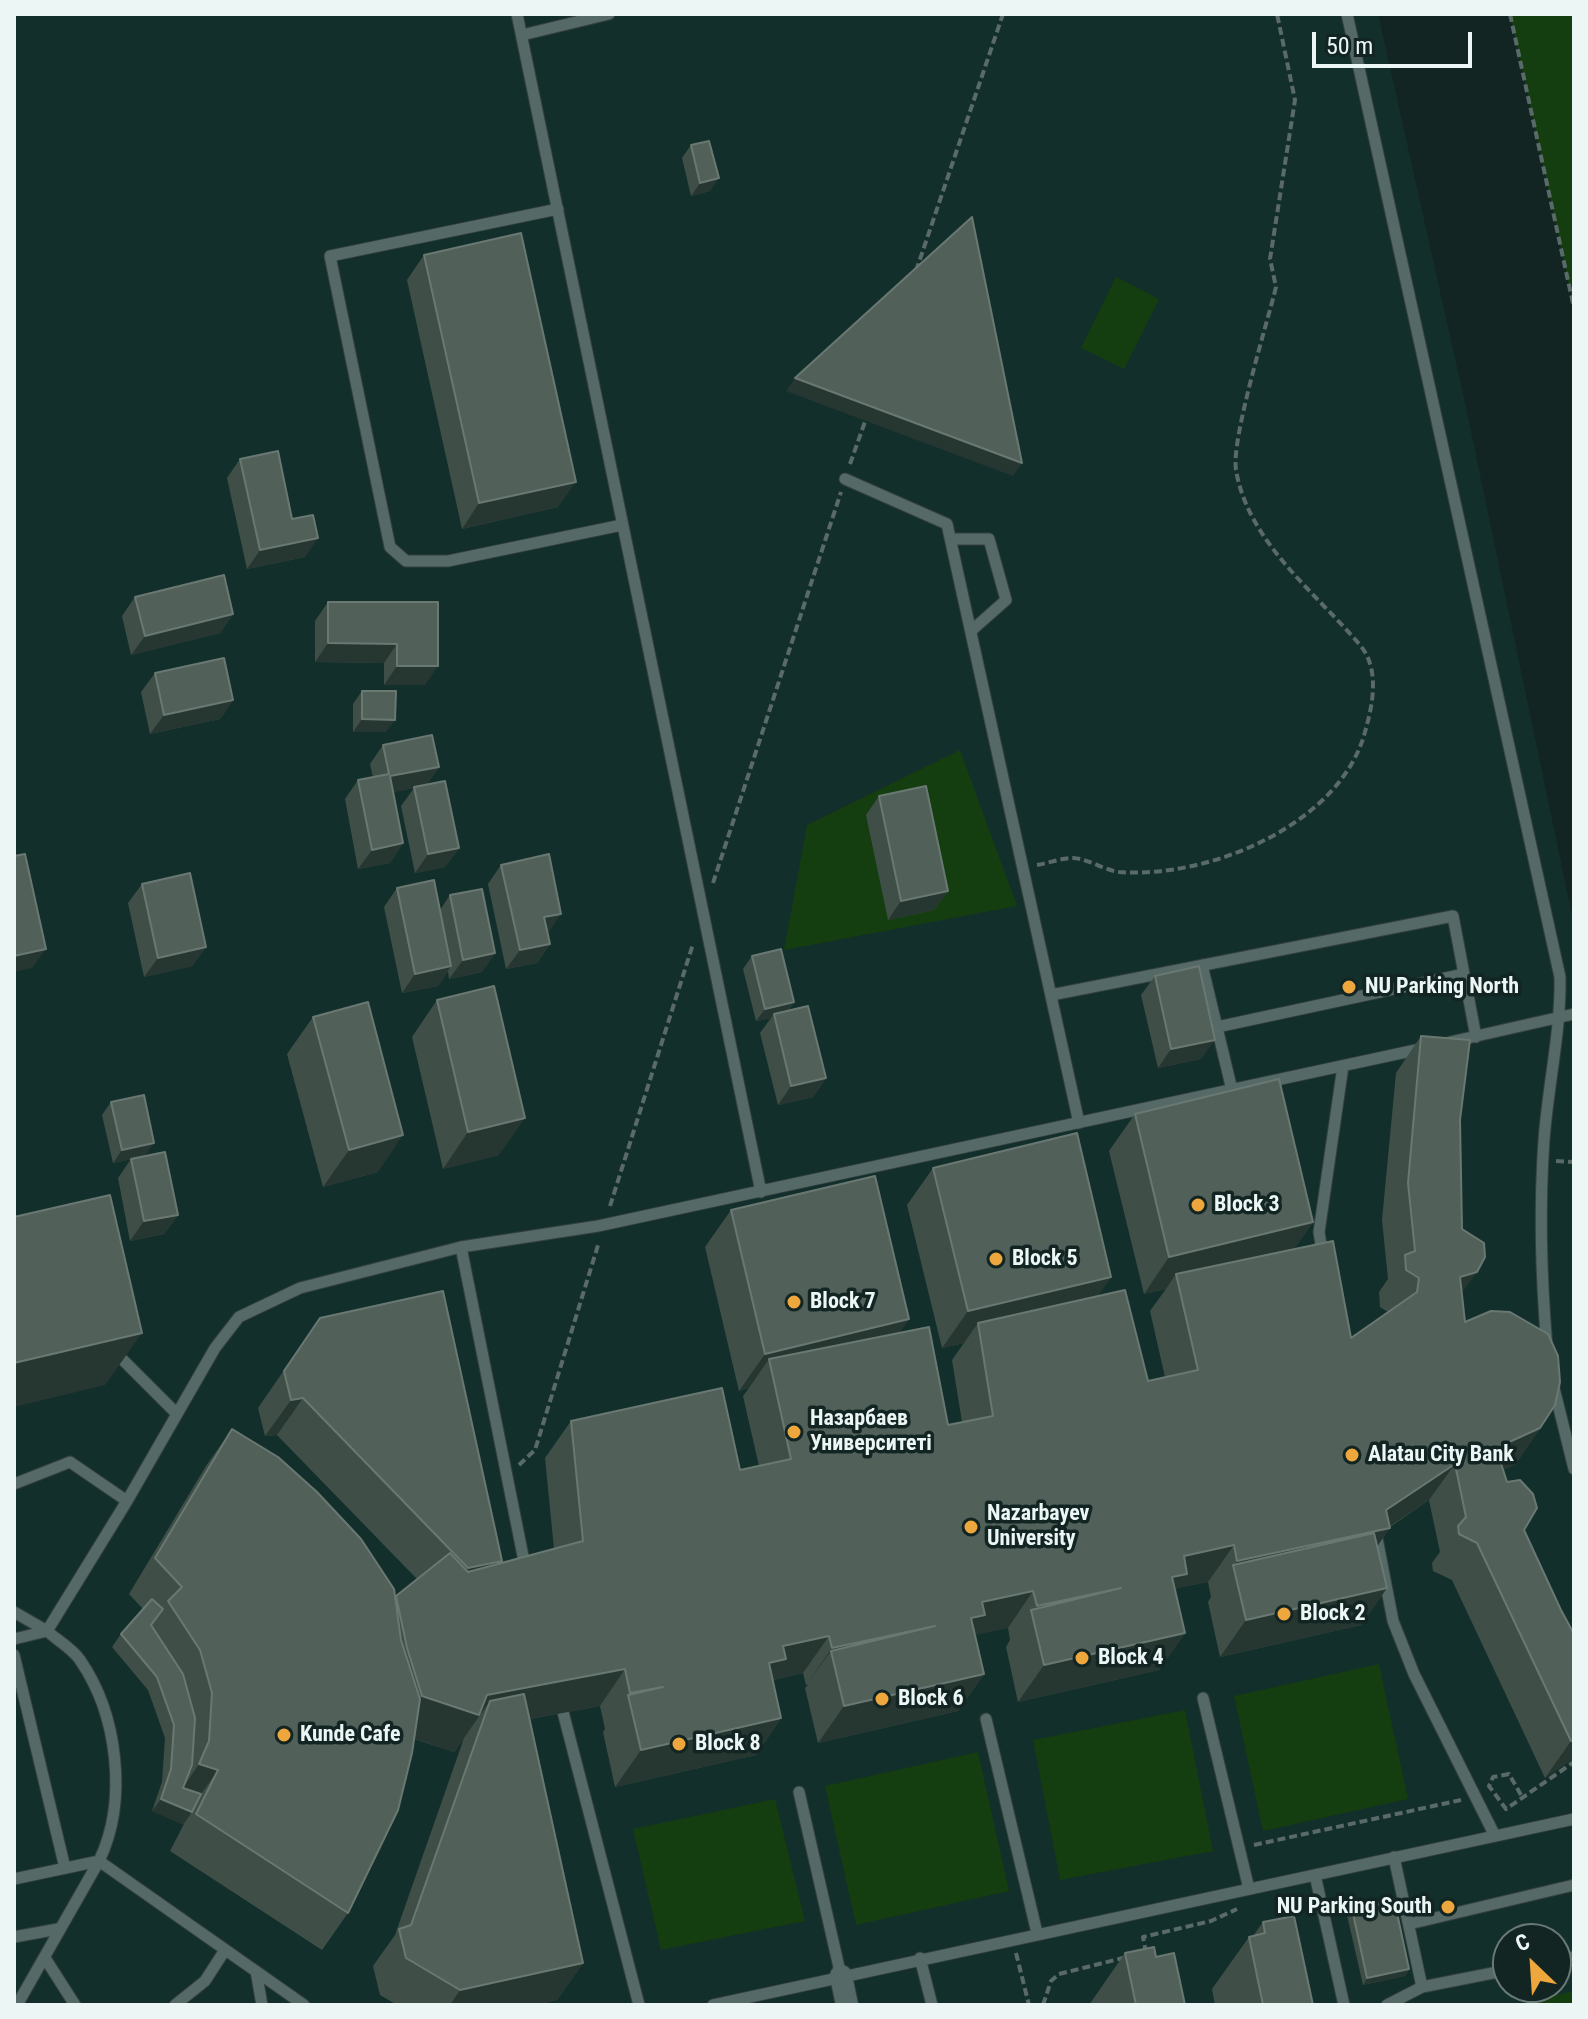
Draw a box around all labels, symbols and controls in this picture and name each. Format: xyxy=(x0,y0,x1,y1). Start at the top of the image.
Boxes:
scale bar xyxy=(1316,16,1476,66)
text: 50 m xyxy=(1326,32,1373,60)
place label: NU Parking North xyxy=(1365,974,1519,1000)
marker: NU Parking North xyxy=(1340,978,1358,996)
place label: Block 3 xyxy=(1214,1192,1280,1218)
marker: Block 3 xyxy=(1189,1196,1207,1214)
place label: Block 5 xyxy=(1012,1246,1078,1272)
marker: Block 5 xyxy=(987,1250,1005,1268)
place label: Block 7 xyxy=(810,1289,876,1315)
marker: Block 7 xyxy=(785,1293,803,1311)
place label: Назарбаев Университеті xyxy=(810,1406,932,1458)
marker: Назарбаев Университеті xyxy=(785,1423,803,1441)
place label: Alatau City Bank xyxy=(1368,1442,1514,1468)
marker: Alatau City Bank xyxy=(1343,1446,1361,1464)
place label: Nazarbayev University xyxy=(987,1501,1089,1552)
marker: Nazarbayev University xyxy=(962,1518,980,1536)
place label: Block 2 xyxy=(1300,1601,1366,1627)
marker: Block 2 xyxy=(1275,1605,1293,1623)
place label: Block 4 xyxy=(1098,1645,1164,1671)
marker: Block 4 xyxy=(1073,1649,1091,1667)
place label: Block 6 xyxy=(898,1686,964,1712)
marker: Block 6 xyxy=(873,1690,891,1708)
place label: Kunde Cafe xyxy=(300,1722,400,1748)
marker: Kunde Cafe xyxy=(275,1726,293,1744)
place label: Block 8 xyxy=(695,1731,761,1757)
marker: Block 8 xyxy=(670,1735,688,1753)
place label: NU Parking South xyxy=(1277,1894,1432,1920)
marker: NU Parking South xyxy=(1439,1898,1457,1916)
north arrow xyxy=(1492,1923,1572,2003)
text: С xyxy=(1512,1929,1533,1957)

